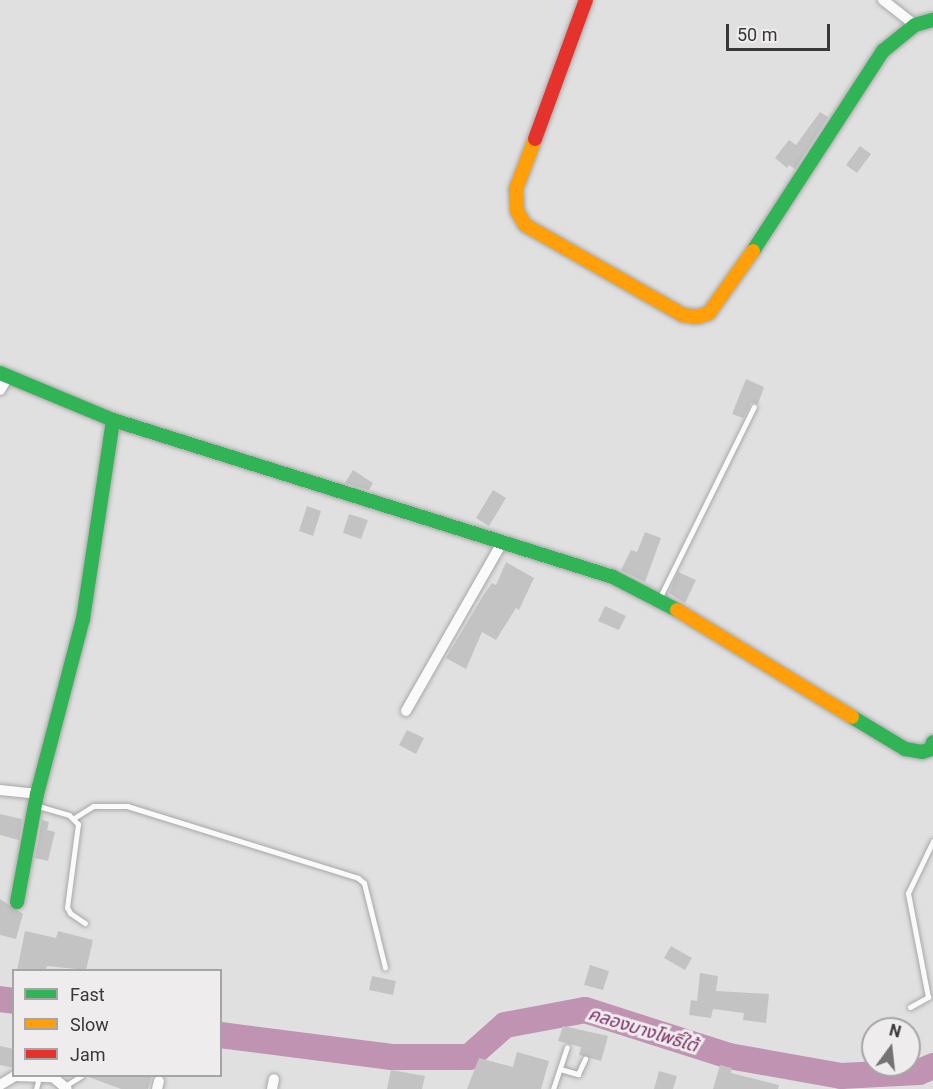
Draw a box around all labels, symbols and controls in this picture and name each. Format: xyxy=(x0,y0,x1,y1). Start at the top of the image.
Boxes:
scale bar xyxy=(729,12,832,50)
text: 50 m xyxy=(737,24,777,45)
legend xyxy=(12,969,222,1077)
text: Fast xyxy=(70,984,105,1005)
water label: คลองบางโพธิ์ใต้ xyxy=(586,1003,700,1057)
text: Slow xyxy=(70,1014,109,1035)
north arrow xyxy=(861,1017,921,1077)
text: N xyxy=(887,1020,903,1042)
text: Jam xyxy=(70,1044,106,1065)

